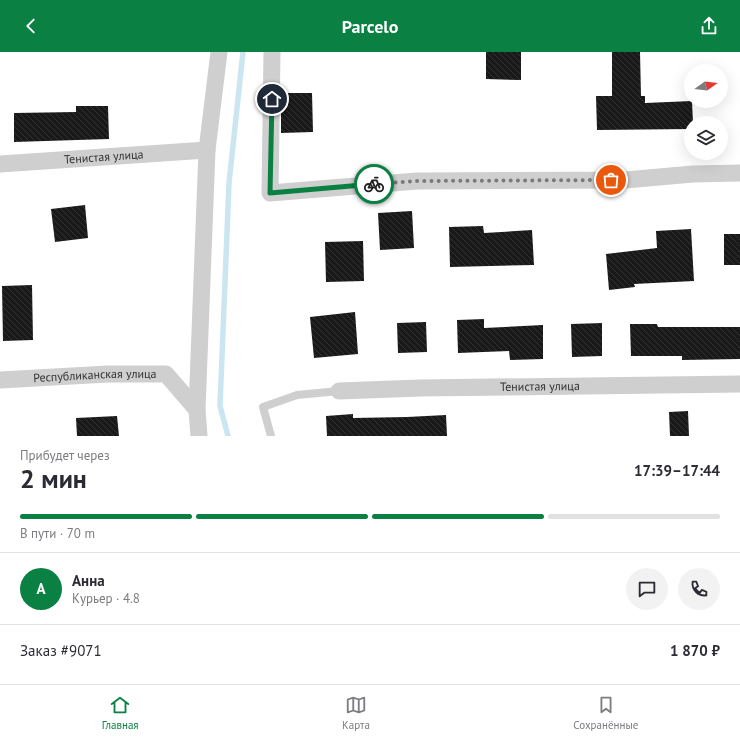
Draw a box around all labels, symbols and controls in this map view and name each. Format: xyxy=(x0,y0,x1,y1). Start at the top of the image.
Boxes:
icon: back xyxy=(20,15,42,37)
text: Parcelo xyxy=(342,15,398,38)
icon: share xyxy=(698,15,720,37)
north arrow xyxy=(684,64,728,108)
map controls xyxy=(684,64,728,160)
pin xyxy=(255,82,289,116)
icon: home xyxy=(261,88,283,110)
button: layers xyxy=(684,116,728,160)
street label: Тенистая улица xyxy=(63,146,144,167)
pin xyxy=(594,163,628,197)
courier xyxy=(354,164,394,204)
icon: bag xyxy=(600,169,622,191)
icon: bike xyxy=(363,173,385,195)
street label: Республиканская улица xyxy=(33,366,157,385)
street label: Тенистая улица xyxy=(500,378,580,394)
text: Прибудет через xyxy=(20,447,110,464)
text: 17:39–17:44 xyxy=(634,461,720,480)
text: 2 мин xyxy=(20,462,87,495)
text: В пути · 70 m xyxy=(20,525,95,542)
button: chat xyxy=(626,568,668,610)
button: phone xyxy=(678,568,720,610)
text: Анна xyxy=(72,571,105,590)
text: А xyxy=(36,579,46,598)
text: Курьер · 4.8 xyxy=(72,590,140,607)
text: Заказ #9071 xyxy=(20,641,102,660)
text: 1 870 ₽ xyxy=(670,641,720,660)
tab: Главная xyxy=(102,694,139,732)
tab: Карта xyxy=(342,694,370,732)
tab: Сохранённые xyxy=(573,694,638,732)

